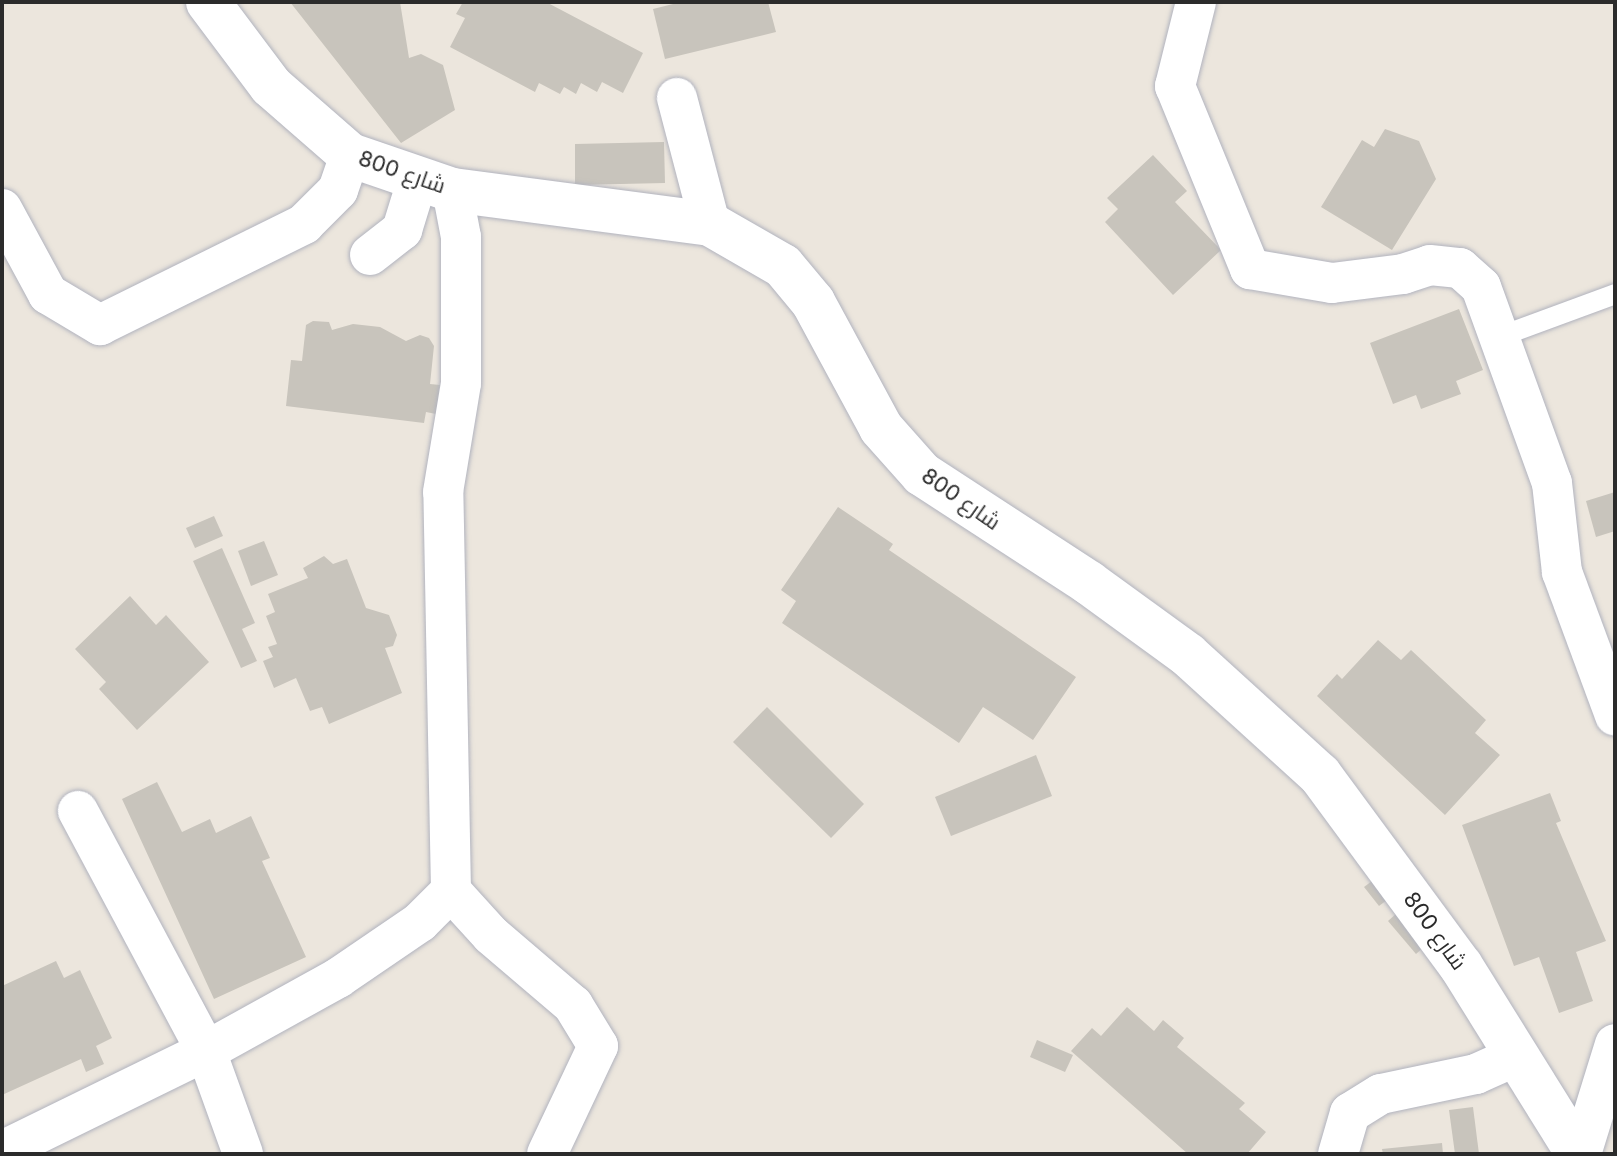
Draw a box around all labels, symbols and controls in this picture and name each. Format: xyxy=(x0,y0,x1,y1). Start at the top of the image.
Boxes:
street label: شارع 800 xyxy=(355,145,449,199)
street label: شارع 800 xyxy=(916,462,1006,536)
street label: شارع 800 xyxy=(1398,887,1472,975)

